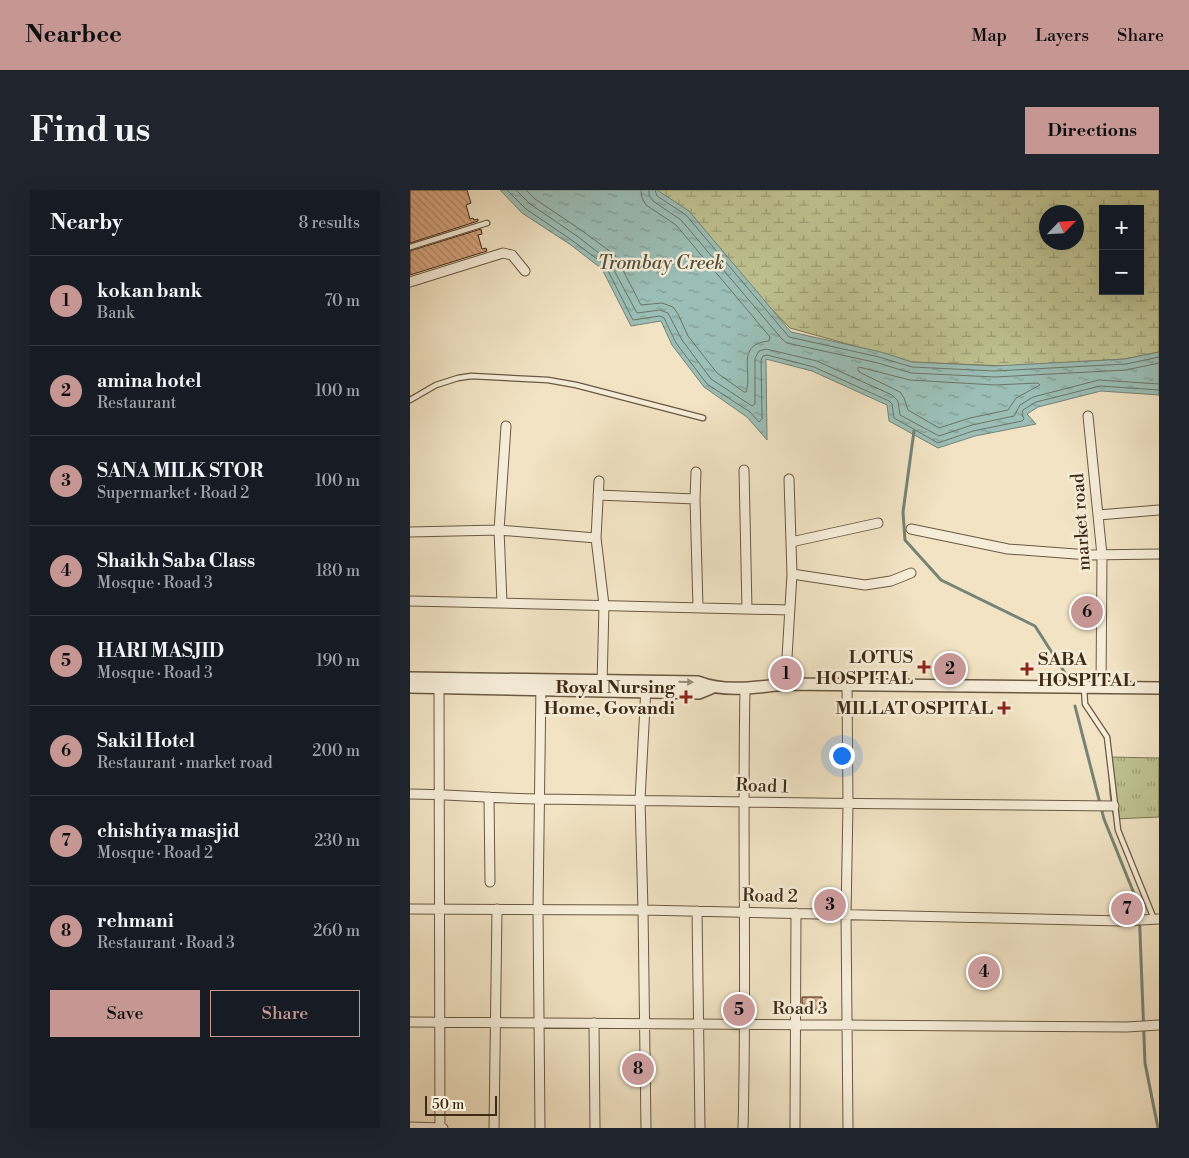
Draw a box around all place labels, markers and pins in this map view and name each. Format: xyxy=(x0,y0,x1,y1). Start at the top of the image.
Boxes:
pin: 6 xyxy=(1071,593,1103,631)
place label: LOTUS HOSPITAL xyxy=(816,646,913,690)
place label: SABA HOSPITAL xyxy=(1038,648,1135,692)
pin: 2 xyxy=(934,650,966,688)
pin: 1 xyxy=(770,655,802,693)
marker: LOTUS HOSPITAL xyxy=(917,660,931,674)
marker: SABA HOSPITAL xyxy=(1020,662,1034,676)
place label: Royal Nursing Home, Govandi xyxy=(544,676,676,720)
marker: Royal Nursing Home, Govandi xyxy=(679,690,693,704)
place label: MILLAT OSPITAL xyxy=(835,697,993,720)
marker: MILLAT OSPITAL xyxy=(997,701,1011,715)
pin: 3 xyxy=(814,886,846,924)
pin: 7 xyxy=(1111,890,1143,928)
pin: 4 xyxy=(968,953,1000,991)
pin: 5 xyxy=(723,991,755,1029)
pin: 8 xyxy=(622,1050,654,1088)

